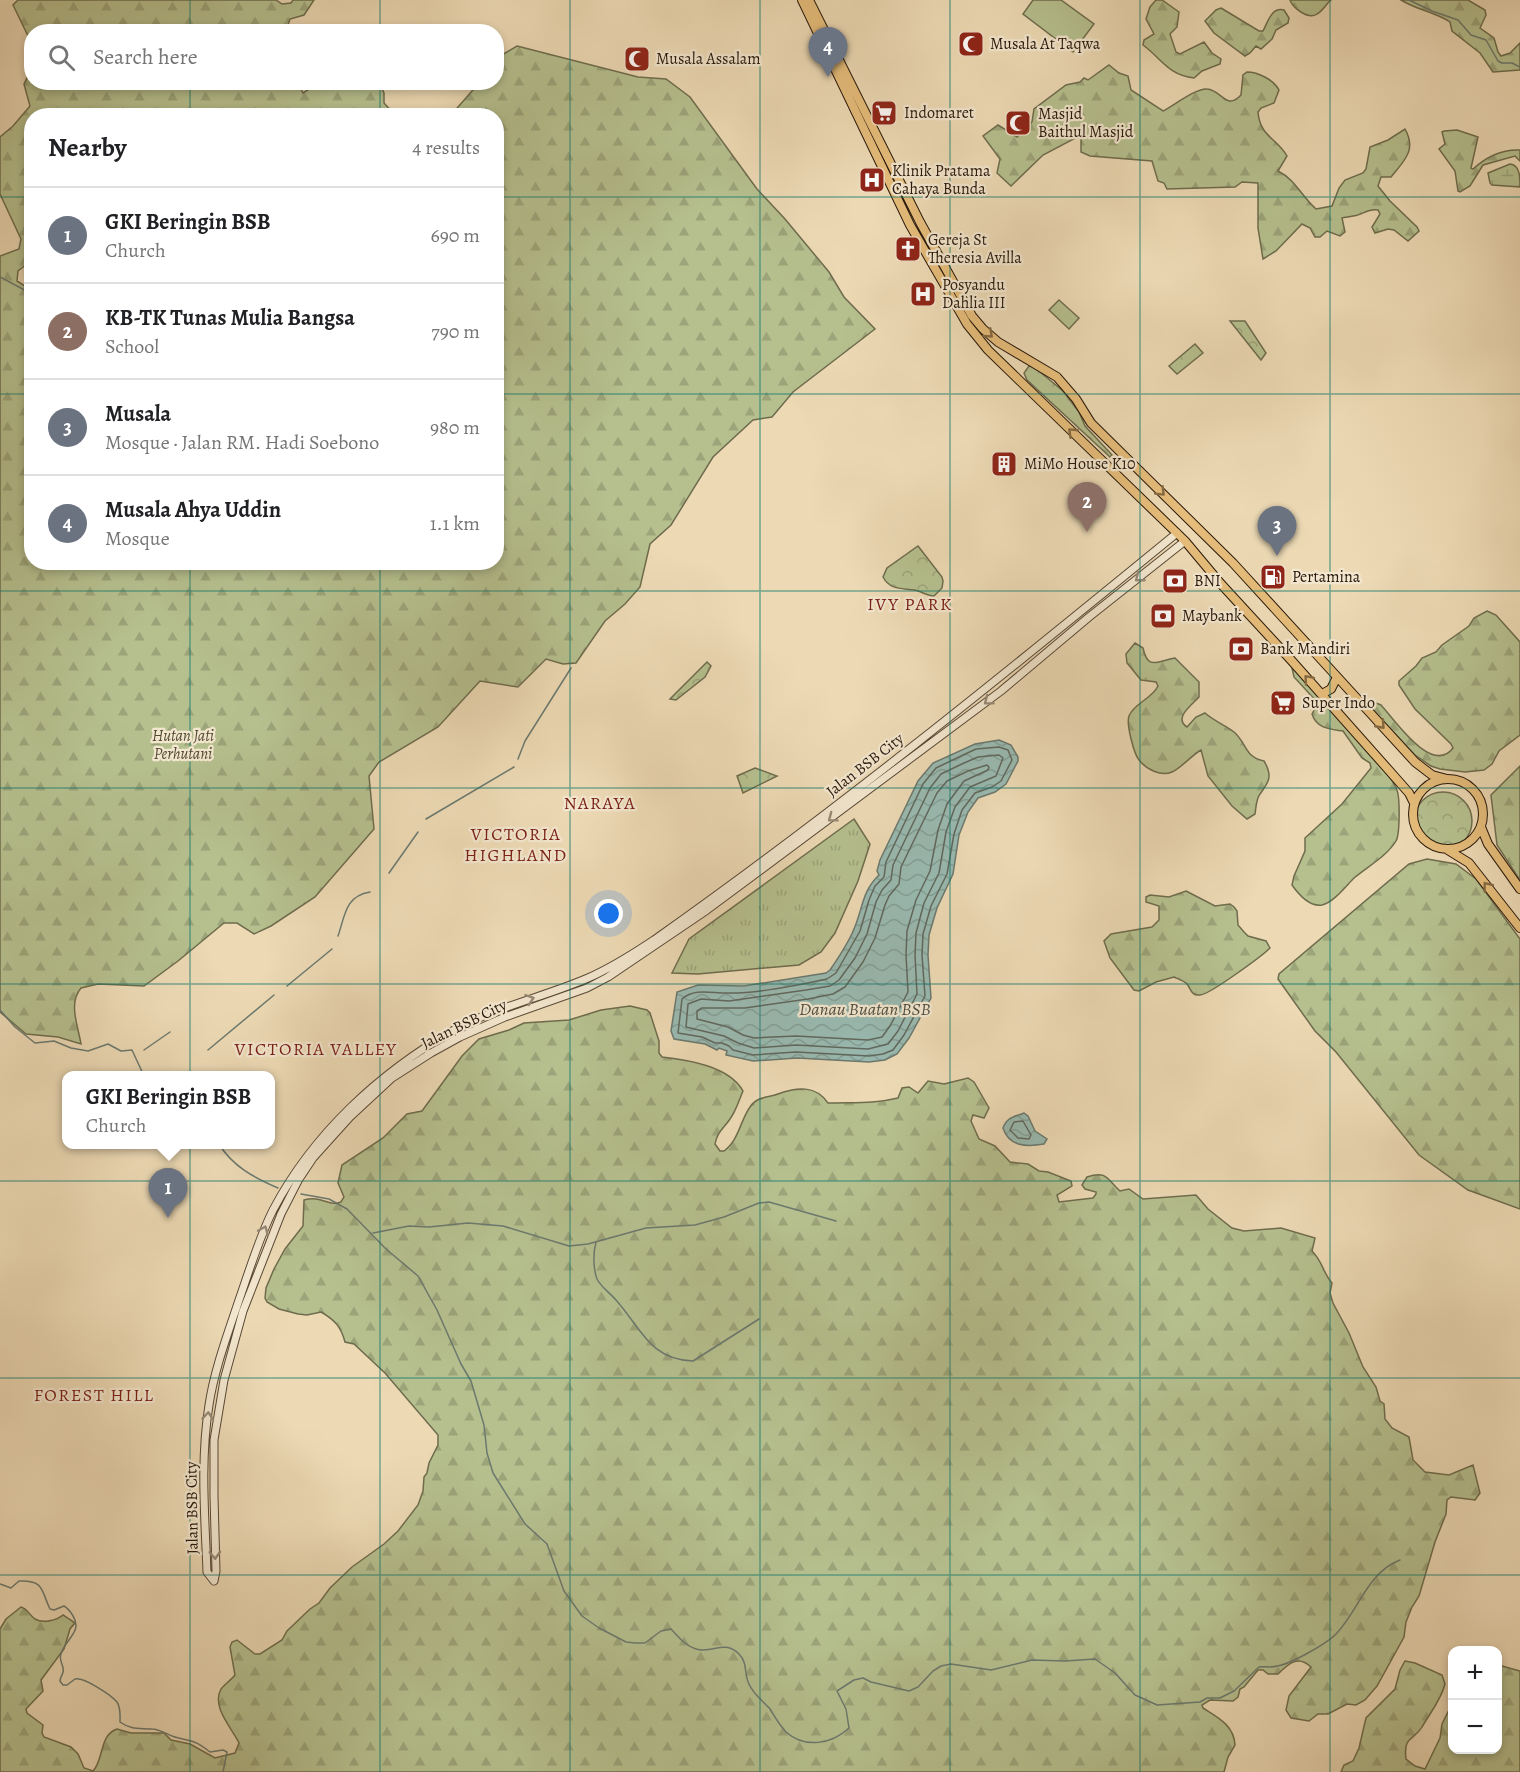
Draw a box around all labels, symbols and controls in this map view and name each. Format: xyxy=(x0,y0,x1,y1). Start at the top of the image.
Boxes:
search box xyxy=(24,24,504,90)
pin: 4 xyxy=(808,28,848,77)
mosque icon: Musala At Taqwa xyxy=(956,29,986,59)
place label: Musala At Taqwa xyxy=(990,33,1101,55)
icon: search xyxy=(45,41,78,74)
text: Search here xyxy=(93,42,198,72)
mosque icon: Musala Assalam xyxy=(622,44,652,74)
place label: Musala Assalam xyxy=(656,48,761,70)
supermarket icon: Indomaret xyxy=(869,98,899,128)
place label: Indomaret xyxy=(904,102,974,124)
place label: Masjid Baithul Masjid xyxy=(1038,103,1134,143)
mosque icon: Masjid Baithul Masjid xyxy=(1003,108,1033,138)
text: Nearby xyxy=(48,130,127,165)
text: 4 results xyxy=(412,134,480,161)
place label: Klinik Pratama Cahaya Bunda xyxy=(892,160,991,200)
hospital icon: Klinik Pratama Cahaya Bunda xyxy=(857,165,887,195)
text: GKI Beringin BSB xyxy=(105,207,271,237)
text: 1 xyxy=(64,222,71,249)
text: 690 m xyxy=(430,222,480,249)
place label: Gereja St Theresia Avilla xyxy=(928,229,1022,269)
church icon: Gereja St Theresia Avilla xyxy=(893,234,923,264)
text: Church xyxy=(105,237,166,264)
place label: Posyandu Dahlia III xyxy=(942,274,1006,314)
hospital icon: Posyandu Dahlia III xyxy=(908,279,938,309)
text: KB-TK Tunas Mulia Bangsa xyxy=(105,303,355,333)
text: 2 xyxy=(63,318,72,345)
text: 790 m xyxy=(431,318,480,345)
one-way arrow xyxy=(982,327,992,338)
text: School xyxy=(105,333,159,360)
text: Musala xyxy=(105,399,171,429)
text: 3 xyxy=(63,414,72,441)
text: 980 m xyxy=(430,414,480,441)
one-way arrow xyxy=(1069,428,1079,439)
text: Mosque · Jalan RM. Hadi Soebono xyxy=(105,429,379,456)
building icon: MiMo House K10 xyxy=(989,449,1019,479)
place label: MiMo House K10 xyxy=(1024,453,1135,475)
pin: 2 xyxy=(1068,482,1106,532)
one-way arrow xyxy=(1153,485,1164,496)
text: Musala Ahya Uddin xyxy=(105,495,281,525)
pin: 3 xyxy=(1258,506,1296,556)
text: 4 xyxy=(63,510,72,537)
text: 1.1 km xyxy=(430,510,480,537)
text: Mosque xyxy=(105,525,170,552)
fuel station icon: Pertamina xyxy=(1258,562,1288,592)
bank icon: BNI xyxy=(1160,566,1190,596)
place label: Pertamina xyxy=(1292,566,1361,588)
one-way arrow xyxy=(1135,570,1146,581)
place label: BNI xyxy=(1194,570,1221,592)
district label: IVY PARK xyxy=(867,592,953,616)
bank icon: Maybank xyxy=(1148,601,1178,631)
place label: Maybank xyxy=(1182,605,1242,627)
bank icon: Bank Mandiri xyxy=(1226,634,1256,664)
place label: Bank Mandiri xyxy=(1260,638,1350,660)
one-way arrow xyxy=(1304,675,1315,686)
supermarket icon: Super Indo xyxy=(1268,688,1298,718)
place label: Super Indo xyxy=(1302,692,1375,714)
one-way arrow xyxy=(983,693,994,704)
one-way arrow xyxy=(1374,719,1385,729)
park label: Hutan Jati Perhutani xyxy=(152,725,214,765)
street label: Jalan BSB City xyxy=(822,727,909,802)
district label: NARAYA xyxy=(564,791,636,815)
one-way arrow xyxy=(828,811,839,822)
district label: VICTORIA HIGHLAND xyxy=(464,822,568,867)
one-way arrow xyxy=(1484,882,1495,893)
your location xyxy=(594,899,623,928)
street label: Jalan BSB City xyxy=(417,993,511,1054)
one-way arrow xyxy=(524,994,535,1007)
water label: Danau Buatan BSB xyxy=(799,997,931,1021)
district label: VICTORIA VALLEY xyxy=(234,1037,397,1061)
popup xyxy=(62,1071,275,1149)
text: GKI Beringin BSB xyxy=(86,1082,251,1112)
text: Church xyxy=(86,1112,146,1139)
pin: 1 xyxy=(148,1168,188,1218)
one-way arrow xyxy=(257,1225,269,1236)
district label: FOREST HILL xyxy=(34,1383,154,1407)
one-way arrow xyxy=(201,1412,214,1421)
street label: Jalan BSB City xyxy=(180,1461,204,1555)
one-way arrow xyxy=(209,1550,222,1559)
map controls xyxy=(1448,1646,1502,1754)
button: + xyxy=(1448,1646,1502,1700)
button: − xyxy=(1448,1700,1502,1754)

